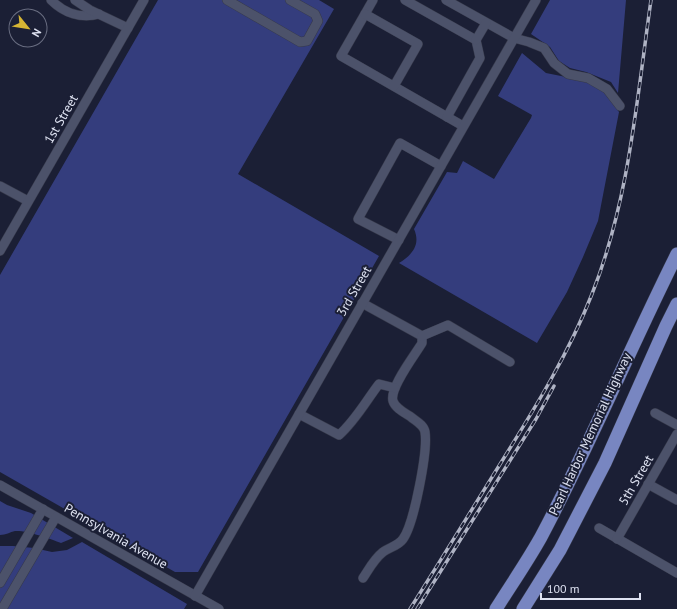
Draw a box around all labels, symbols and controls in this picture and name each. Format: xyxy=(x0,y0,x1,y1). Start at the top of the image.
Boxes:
north arrow xyxy=(8,8,48,48)
text: N xyxy=(29,26,45,40)
street label: 1st Street xyxy=(40,91,82,146)
street label: 3rd Street xyxy=(333,262,375,319)
street label: Pearl Harbor Memorial Highway xyxy=(545,350,635,518)
street label: 5th Street xyxy=(615,451,657,508)
street label: Pennsylvania Avenue xyxy=(61,500,171,572)
scale bar xyxy=(541,575,640,601)
text: 100 m xyxy=(547,581,580,596)

